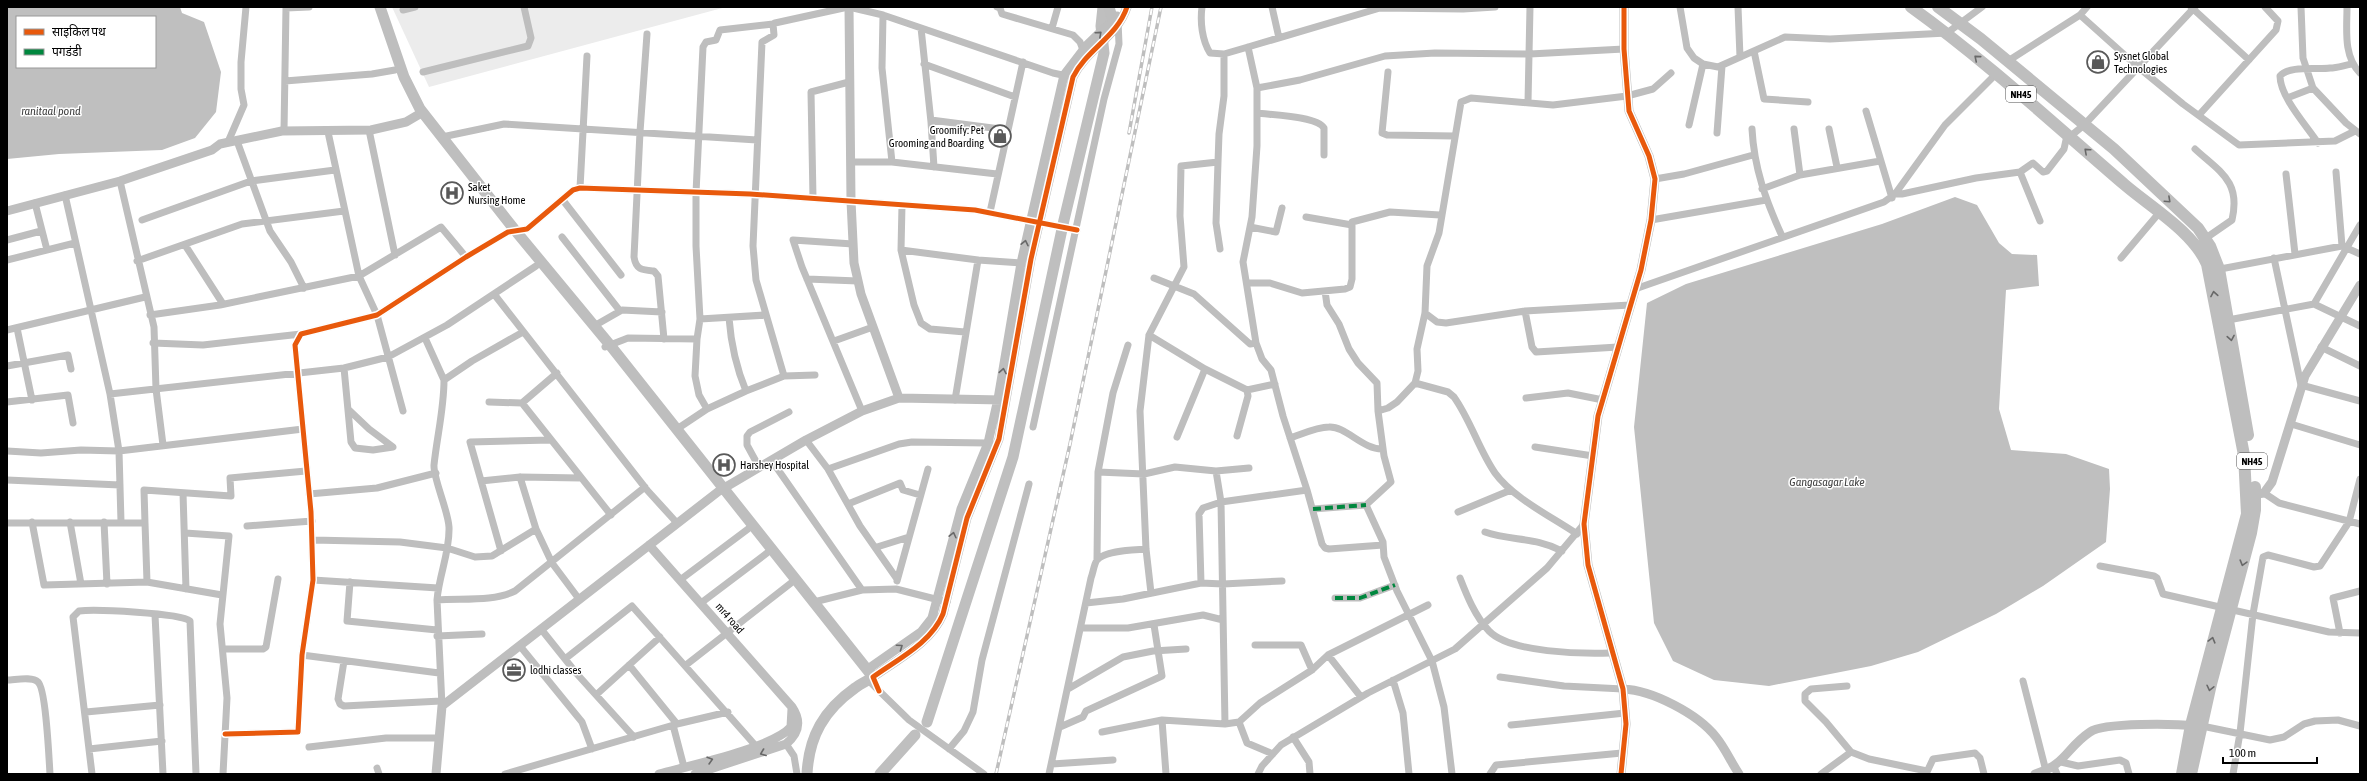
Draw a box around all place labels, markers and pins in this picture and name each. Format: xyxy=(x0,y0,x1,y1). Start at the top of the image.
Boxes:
shop icon: Sysnet Global Technologies xyxy=(2085,49,2111,75)
place label: Sysnet Global Technologies xyxy=(2114,50,2169,75)
shop icon: Groomify: Pet Grooming and Boarding xyxy=(987,123,1013,149)
place label: Groomify: Pet Grooming and Boarding xyxy=(889,124,984,149)
hospital icon: Saket Nursing Home xyxy=(439,180,465,206)
place label: Saket Nursing Home xyxy=(468,181,526,206)
hospital icon: Harshey Hospital xyxy=(711,452,737,478)
place label: Harshey Hospital xyxy=(740,459,809,471)
office icon: lodhi classes xyxy=(501,657,527,683)
place label: lodhi classes xyxy=(530,664,581,676)

